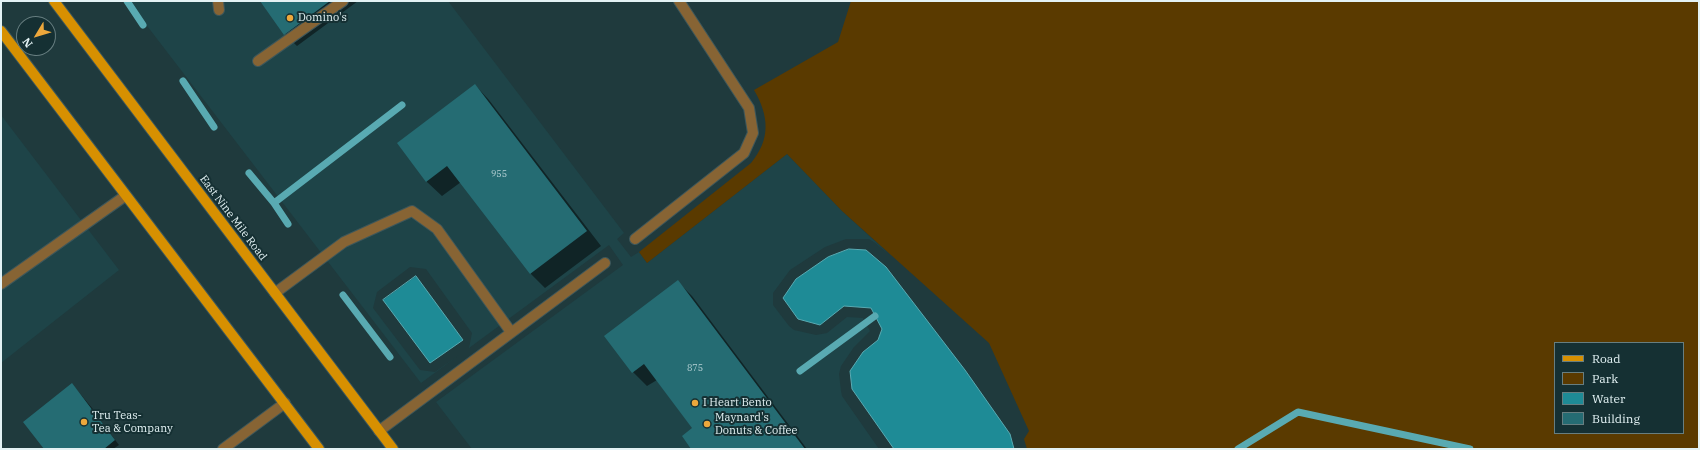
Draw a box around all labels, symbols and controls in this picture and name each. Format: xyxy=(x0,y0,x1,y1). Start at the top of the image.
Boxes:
place label: Domino's xyxy=(298,11,347,25)
marker: Domino's xyxy=(285,13,295,23)
north arrow xyxy=(16,16,56,56)
text: N xyxy=(19,35,36,51)
house number: 955 xyxy=(491,169,507,179)
street label: East Nine Mile Road xyxy=(197,173,269,263)
legend xyxy=(1554,342,1684,434)
text: Road xyxy=(1592,351,1621,366)
house number: 875 xyxy=(687,363,703,373)
text: Park xyxy=(1592,371,1618,386)
text: Water xyxy=(1592,391,1625,406)
place label: I Heart Bento xyxy=(703,396,772,410)
marker: I Heart Bento xyxy=(690,398,700,408)
place label: Tru Teas- Tea & Company xyxy=(92,409,173,435)
place label: Maynard's Donuts & Coffee xyxy=(715,411,797,437)
text: Building xyxy=(1592,411,1640,426)
marker: Tru Teas- Tea & Company xyxy=(79,417,89,427)
marker: Maynard's Donuts & Coffee xyxy=(702,419,712,429)

